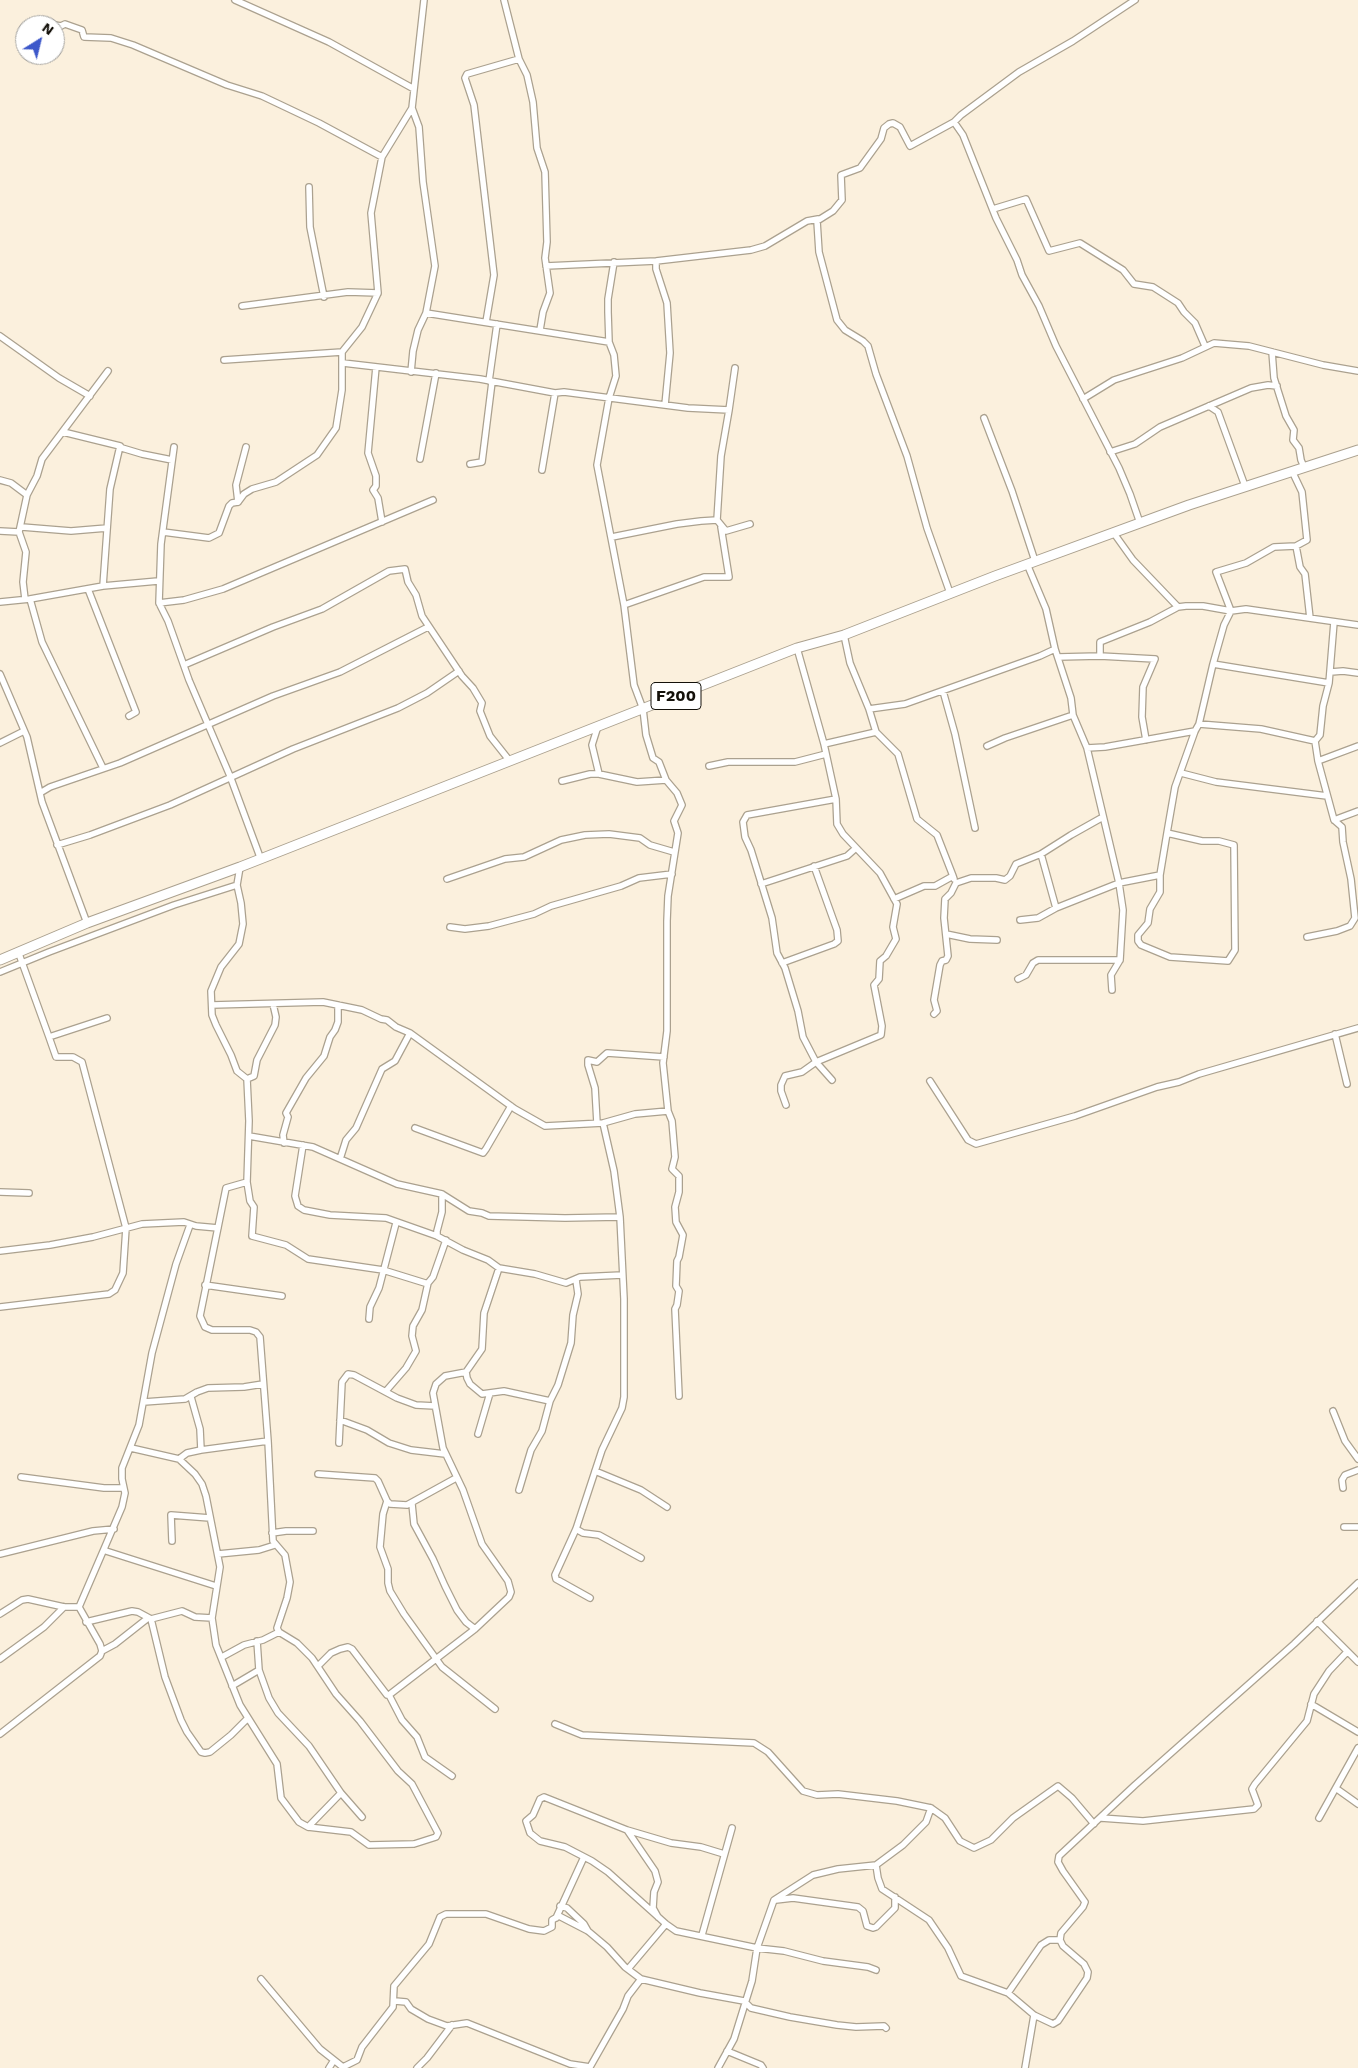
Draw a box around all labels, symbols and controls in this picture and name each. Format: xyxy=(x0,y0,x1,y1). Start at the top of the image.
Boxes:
north arrow xyxy=(15,15,65,65)
text: N xyxy=(39,19,57,38)
road number: F200 xyxy=(651,682,701,709)

